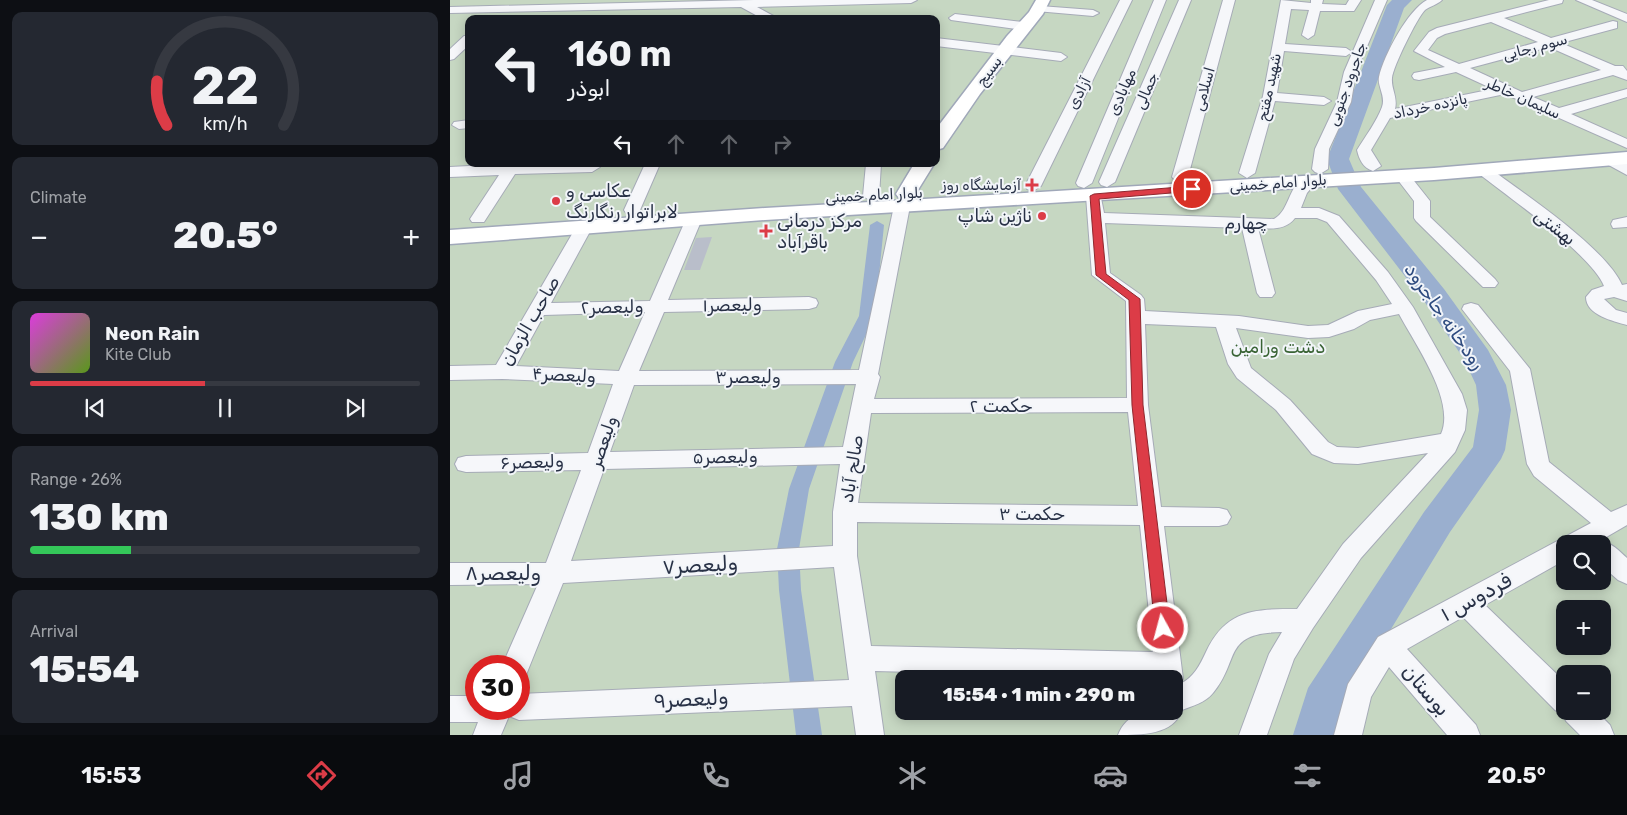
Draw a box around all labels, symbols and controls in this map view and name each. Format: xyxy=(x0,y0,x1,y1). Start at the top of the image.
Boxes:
street label: سوم رجایی xyxy=(1501,30,1570,65)
text: 160 m xyxy=(568,33,672,75)
icon: left xyxy=(485,35,550,100)
street label: جاجرود جنوبی xyxy=(1324,40,1371,129)
street label: شهید مفتح xyxy=(1253,51,1287,123)
street label: بسیج xyxy=(972,53,1008,91)
text: 22 xyxy=(191,55,259,117)
street label: اسلامی xyxy=(1189,65,1219,113)
street label: مهابادی xyxy=(1104,66,1140,118)
street label: جمالی xyxy=(1130,70,1162,112)
street label: آزادی xyxy=(1063,73,1095,112)
street label: سلیمان خاطر xyxy=(1482,73,1563,123)
text: ابوذر xyxy=(568,75,611,102)
street label: پانزده خرداد xyxy=(1391,89,1469,124)
text: km/h xyxy=(203,113,247,134)
icon: left xyxy=(609,130,637,158)
icon: ahead xyxy=(662,130,690,158)
icon: ahead xyxy=(715,130,743,158)
icon: right xyxy=(768,130,796,158)
pin xyxy=(1171,168,1213,210)
street label: بلوار امام خمینی xyxy=(1229,171,1327,196)
icon: arrive xyxy=(1178,175,1206,203)
place label: آزمایشگاه روز xyxy=(941,176,1022,195)
marker: آزمایشگاه روز xyxy=(1025,178,1039,192)
place label: عکاسی و لابراتوار رنگارنگ xyxy=(566,180,678,223)
street label: بلوار امام خمینی xyxy=(825,183,923,208)
text: Climate xyxy=(30,188,87,207)
marker: عکاسی و لابراتوار رنگارنگ xyxy=(550,195,562,207)
street label: بهشتی xyxy=(1530,204,1580,250)
place label: ناژین شاپ xyxy=(958,205,1032,228)
place label: مرکز درمانی باقرآباد xyxy=(777,210,862,253)
marker: ناژین شاپ xyxy=(1036,210,1048,222)
text: 20.5° xyxy=(173,212,278,258)
street label: چهارم xyxy=(1225,212,1267,234)
text: − xyxy=(30,220,48,253)
text: + xyxy=(403,220,420,253)
marker: مرکز درمانی باقرآباد xyxy=(759,224,773,238)
water label: رودخانه جاجرود xyxy=(1400,259,1490,374)
street label: صاحب الزمان xyxy=(495,272,565,370)
street label: ولیعصر۱ xyxy=(702,293,762,317)
street label: ولیعصر۲ xyxy=(581,295,643,319)
text: Neon Rain xyxy=(105,322,200,345)
park label: دشت ورامین xyxy=(1231,336,1325,358)
text: Kite Club xyxy=(105,345,171,364)
street label: ولیعصر۴ xyxy=(532,362,596,388)
street label: ولیعصر۳ xyxy=(715,366,781,388)
icon: previous xyxy=(81,394,109,422)
icon: pause xyxy=(211,394,239,422)
icon: next xyxy=(341,394,369,422)
street label: حکمت ۲ xyxy=(969,395,1033,417)
street label: ولیعصر xyxy=(584,413,622,472)
street label: صالح آباد xyxy=(836,434,870,505)
street label: ولیعصر۵ xyxy=(692,445,758,469)
street label: ولیعصر۶ xyxy=(500,450,564,474)
text: Range · 26% xyxy=(30,470,122,489)
text: 130 km xyxy=(30,494,169,540)
street label: حکمت ۳ xyxy=(999,503,1065,525)
map controls xyxy=(1556,535,1611,720)
button: search xyxy=(1556,535,1611,590)
street label: ولیعصر۷ xyxy=(661,550,739,580)
street label: ولیعصر۸ xyxy=(465,560,541,586)
street label: فردوس ۱ xyxy=(1436,567,1516,627)
button: + xyxy=(1556,600,1611,655)
position arrow xyxy=(1136,601,1188,653)
text: Arrival xyxy=(30,622,78,641)
text: 15:54 xyxy=(30,646,139,692)
speed limit sign: 30 xyxy=(465,655,530,720)
street label: بوستان xyxy=(1397,659,1456,721)
button: − xyxy=(1556,665,1611,720)
text: 15:54 · 1 min · 290 m xyxy=(943,683,1135,706)
street label: ولیعصر۹ xyxy=(653,684,729,714)
icon: directions xyxy=(304,758,339,793)
icon: music xyxy=(501,758,536,793)
icon: phone xyxy=(698,758,733,793)
icon: climate xyxy=(895,758,930,793)
icon: car xyxy=(1093,758,1128,793)
icon: filters xyxy=(1290,758,1325,793)
text: 15:53 xyxy=(81,762,141,789)
text: 20.5° xyxy=(1487,762,1546,789)

